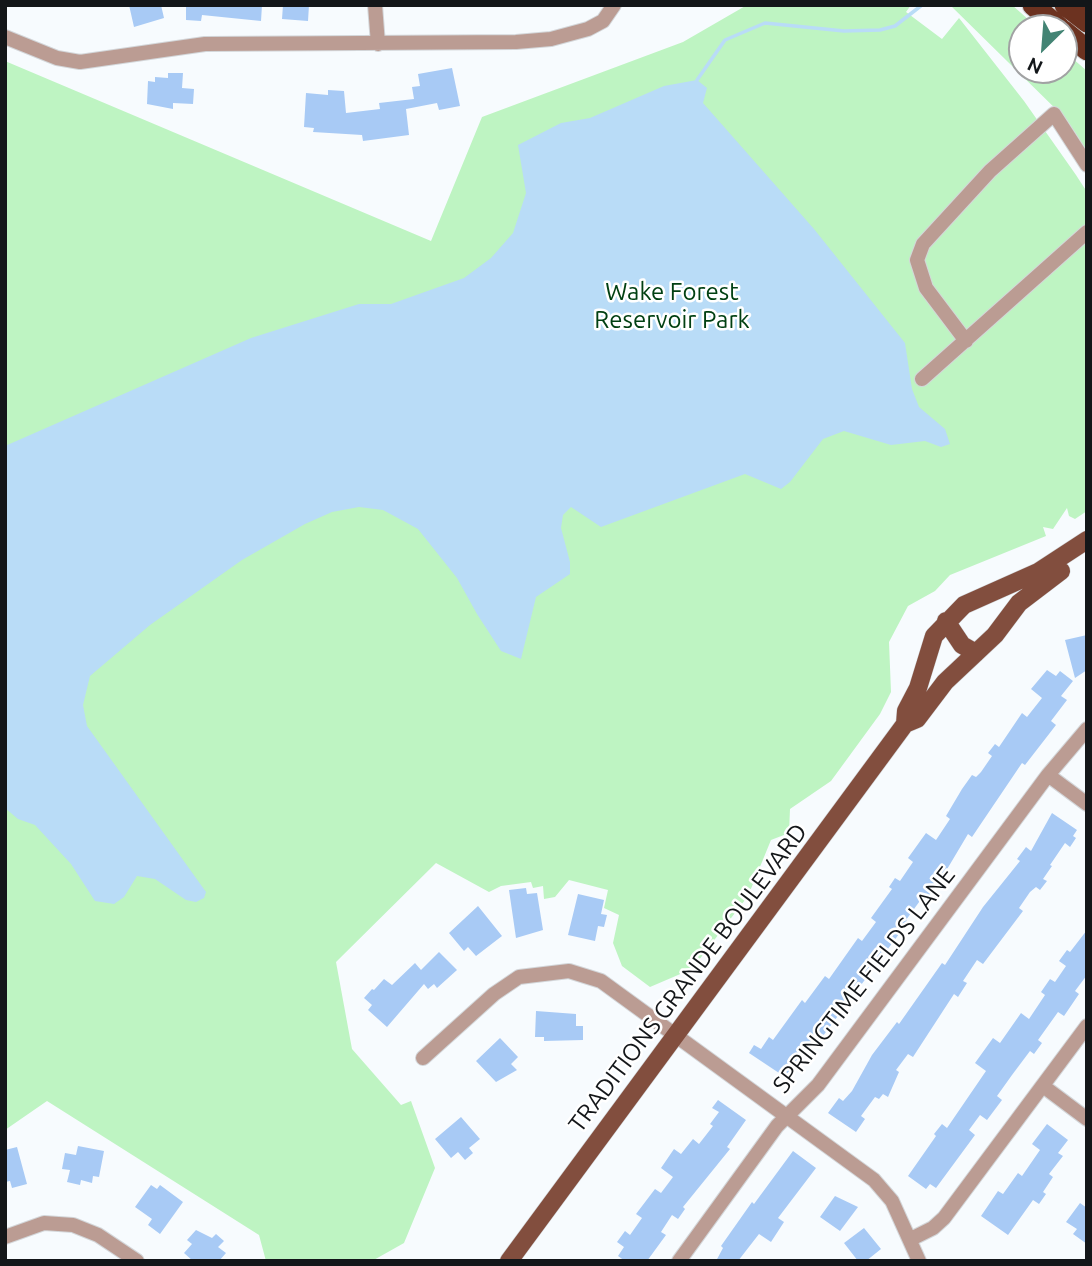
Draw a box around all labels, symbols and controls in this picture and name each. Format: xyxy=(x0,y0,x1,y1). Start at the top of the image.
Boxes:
north arrow xyxy=(1008,14,1078,84)
text: N xyxy=(1024,53,1046,79)
park label: Wake Forest Reservoir Park xyxy=(594,278,750,334)
street label: TRADITIONS GRANDE BOULEVARD xyxy=(563,818,813,1138)
street label: SPRINGTIME FIELDS LANE xyxy=(767,861,961,1099)

